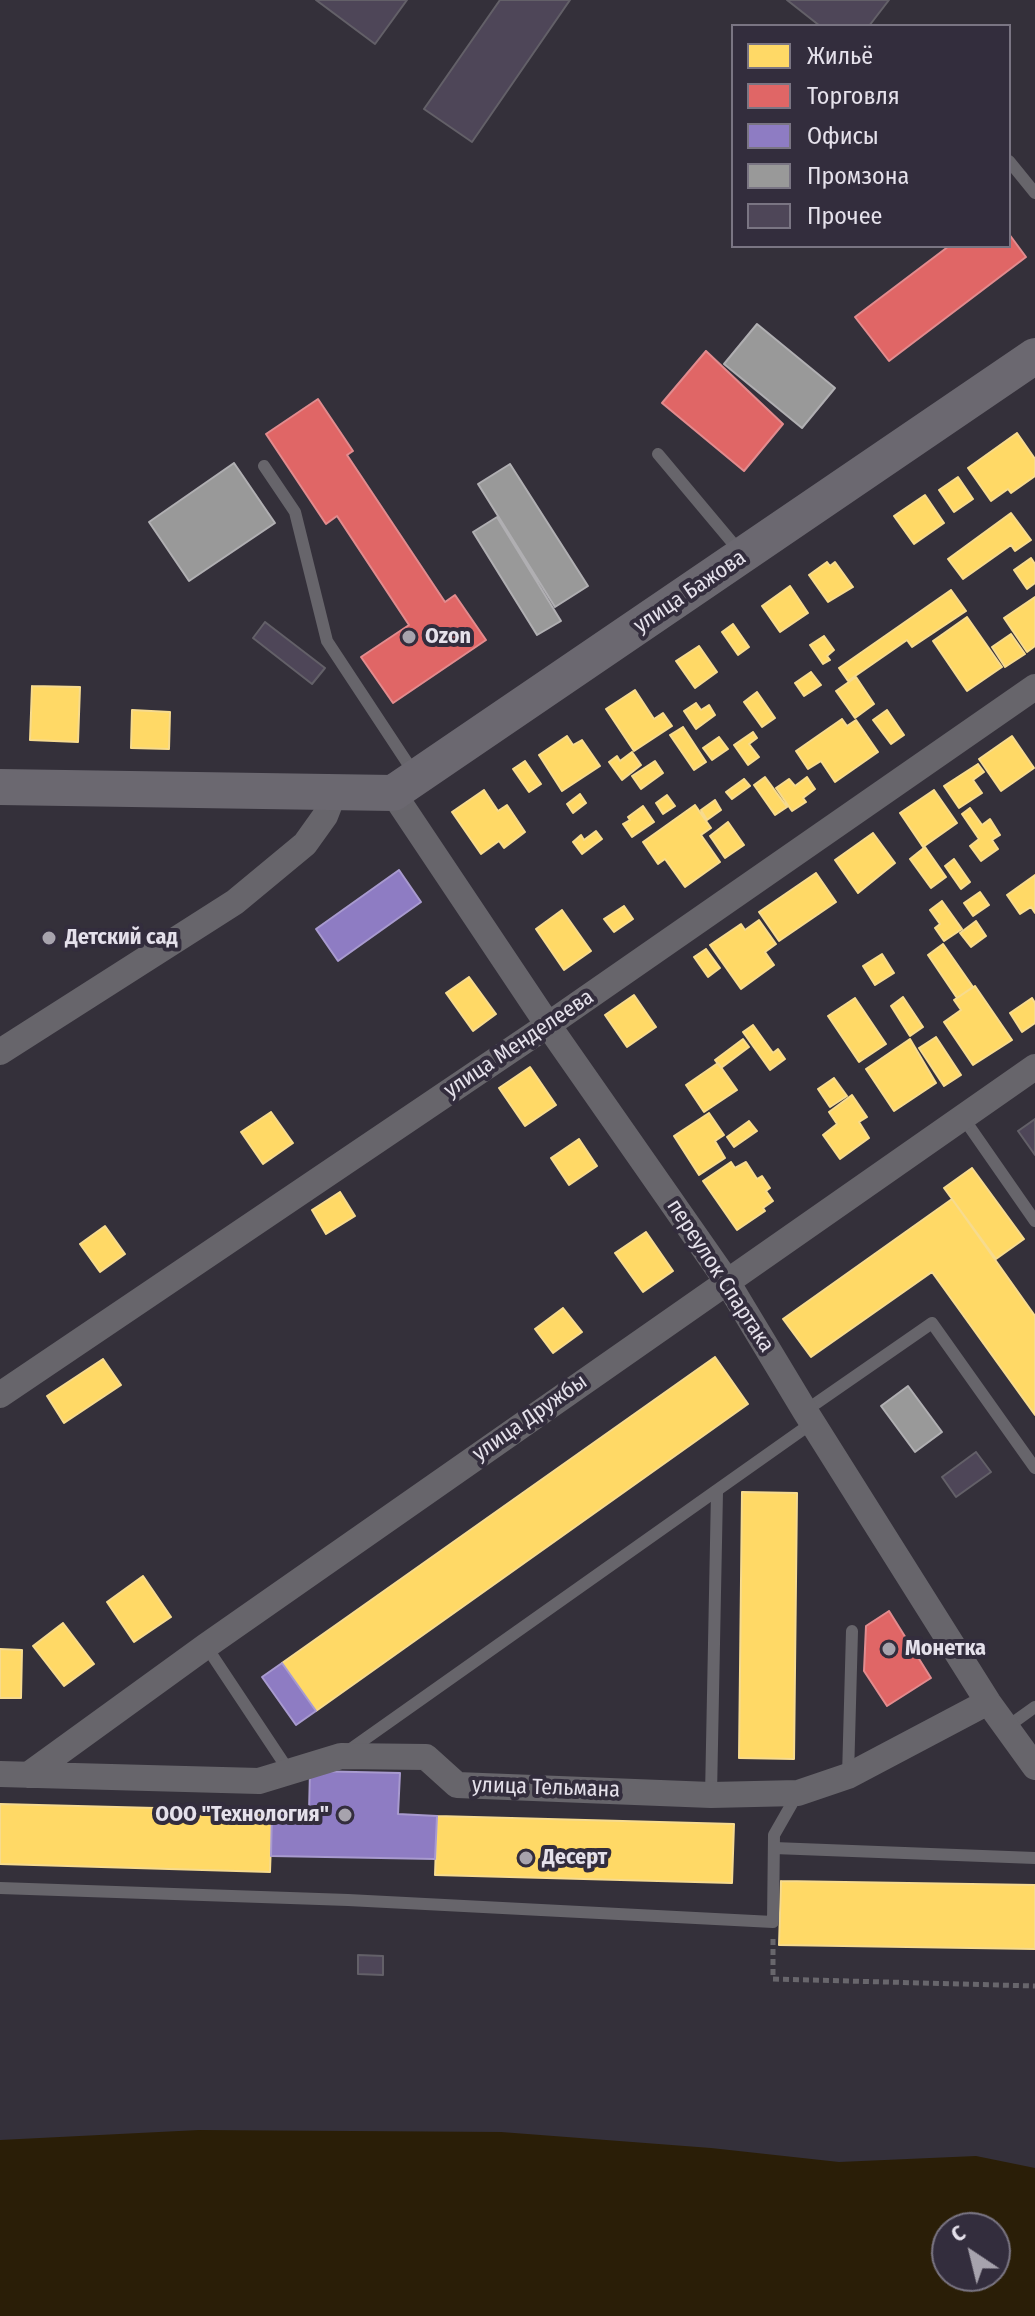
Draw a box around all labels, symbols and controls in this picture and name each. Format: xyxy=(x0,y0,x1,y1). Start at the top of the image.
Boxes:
legend xyxy=(731,24,1011,248)
text: Жильё xyxy=(807,42,873,70)
text: Торговля xyxy=(807,82,900,110)
text: Офисы xyxy=(807,122,879,150)
text: Промзона xyxy=(807,162,909,190)
text: Прочее xyxy=(807,202,882,230)
street label: улица Бажова xyxy=(629,545,751,639)
place label: Ozon xyxy=(425,624,471,650)
marker: Ozon xyxy=(400,628,418,646)
place label: Детский сад xyxy=(65,925,178,951)
marker: Детский сад xyxy=(40,929,58,947)
street label: улица Менделеева xyxy=(439,984,599,1104)
street label: переулок Спартака xyxy=(661,1195,779,1357)
street label: улица Дружбы xyxy=(468,1369,592,1467)
place label: Монетка xyxy=(905,1636,986,1662)
marker: Монетка xyxy=(880,1640,898,1658)
street label: улица Тельмана xyxy=(472,1772,620,1804)
place label: ООО "Технология" xyxy=(155,1802,329,1828)
marker: ООО "Технология" xyxy=(336,1806,354,1824)
place label: Десерт xyxy=(542,1845,607,1871)
marker: Десерт xyxy=(517,1849,535,1867)
north arrow xyxy=(931,2212,1011,2292)
text: С xyxy=(946,2219,971,2248)

